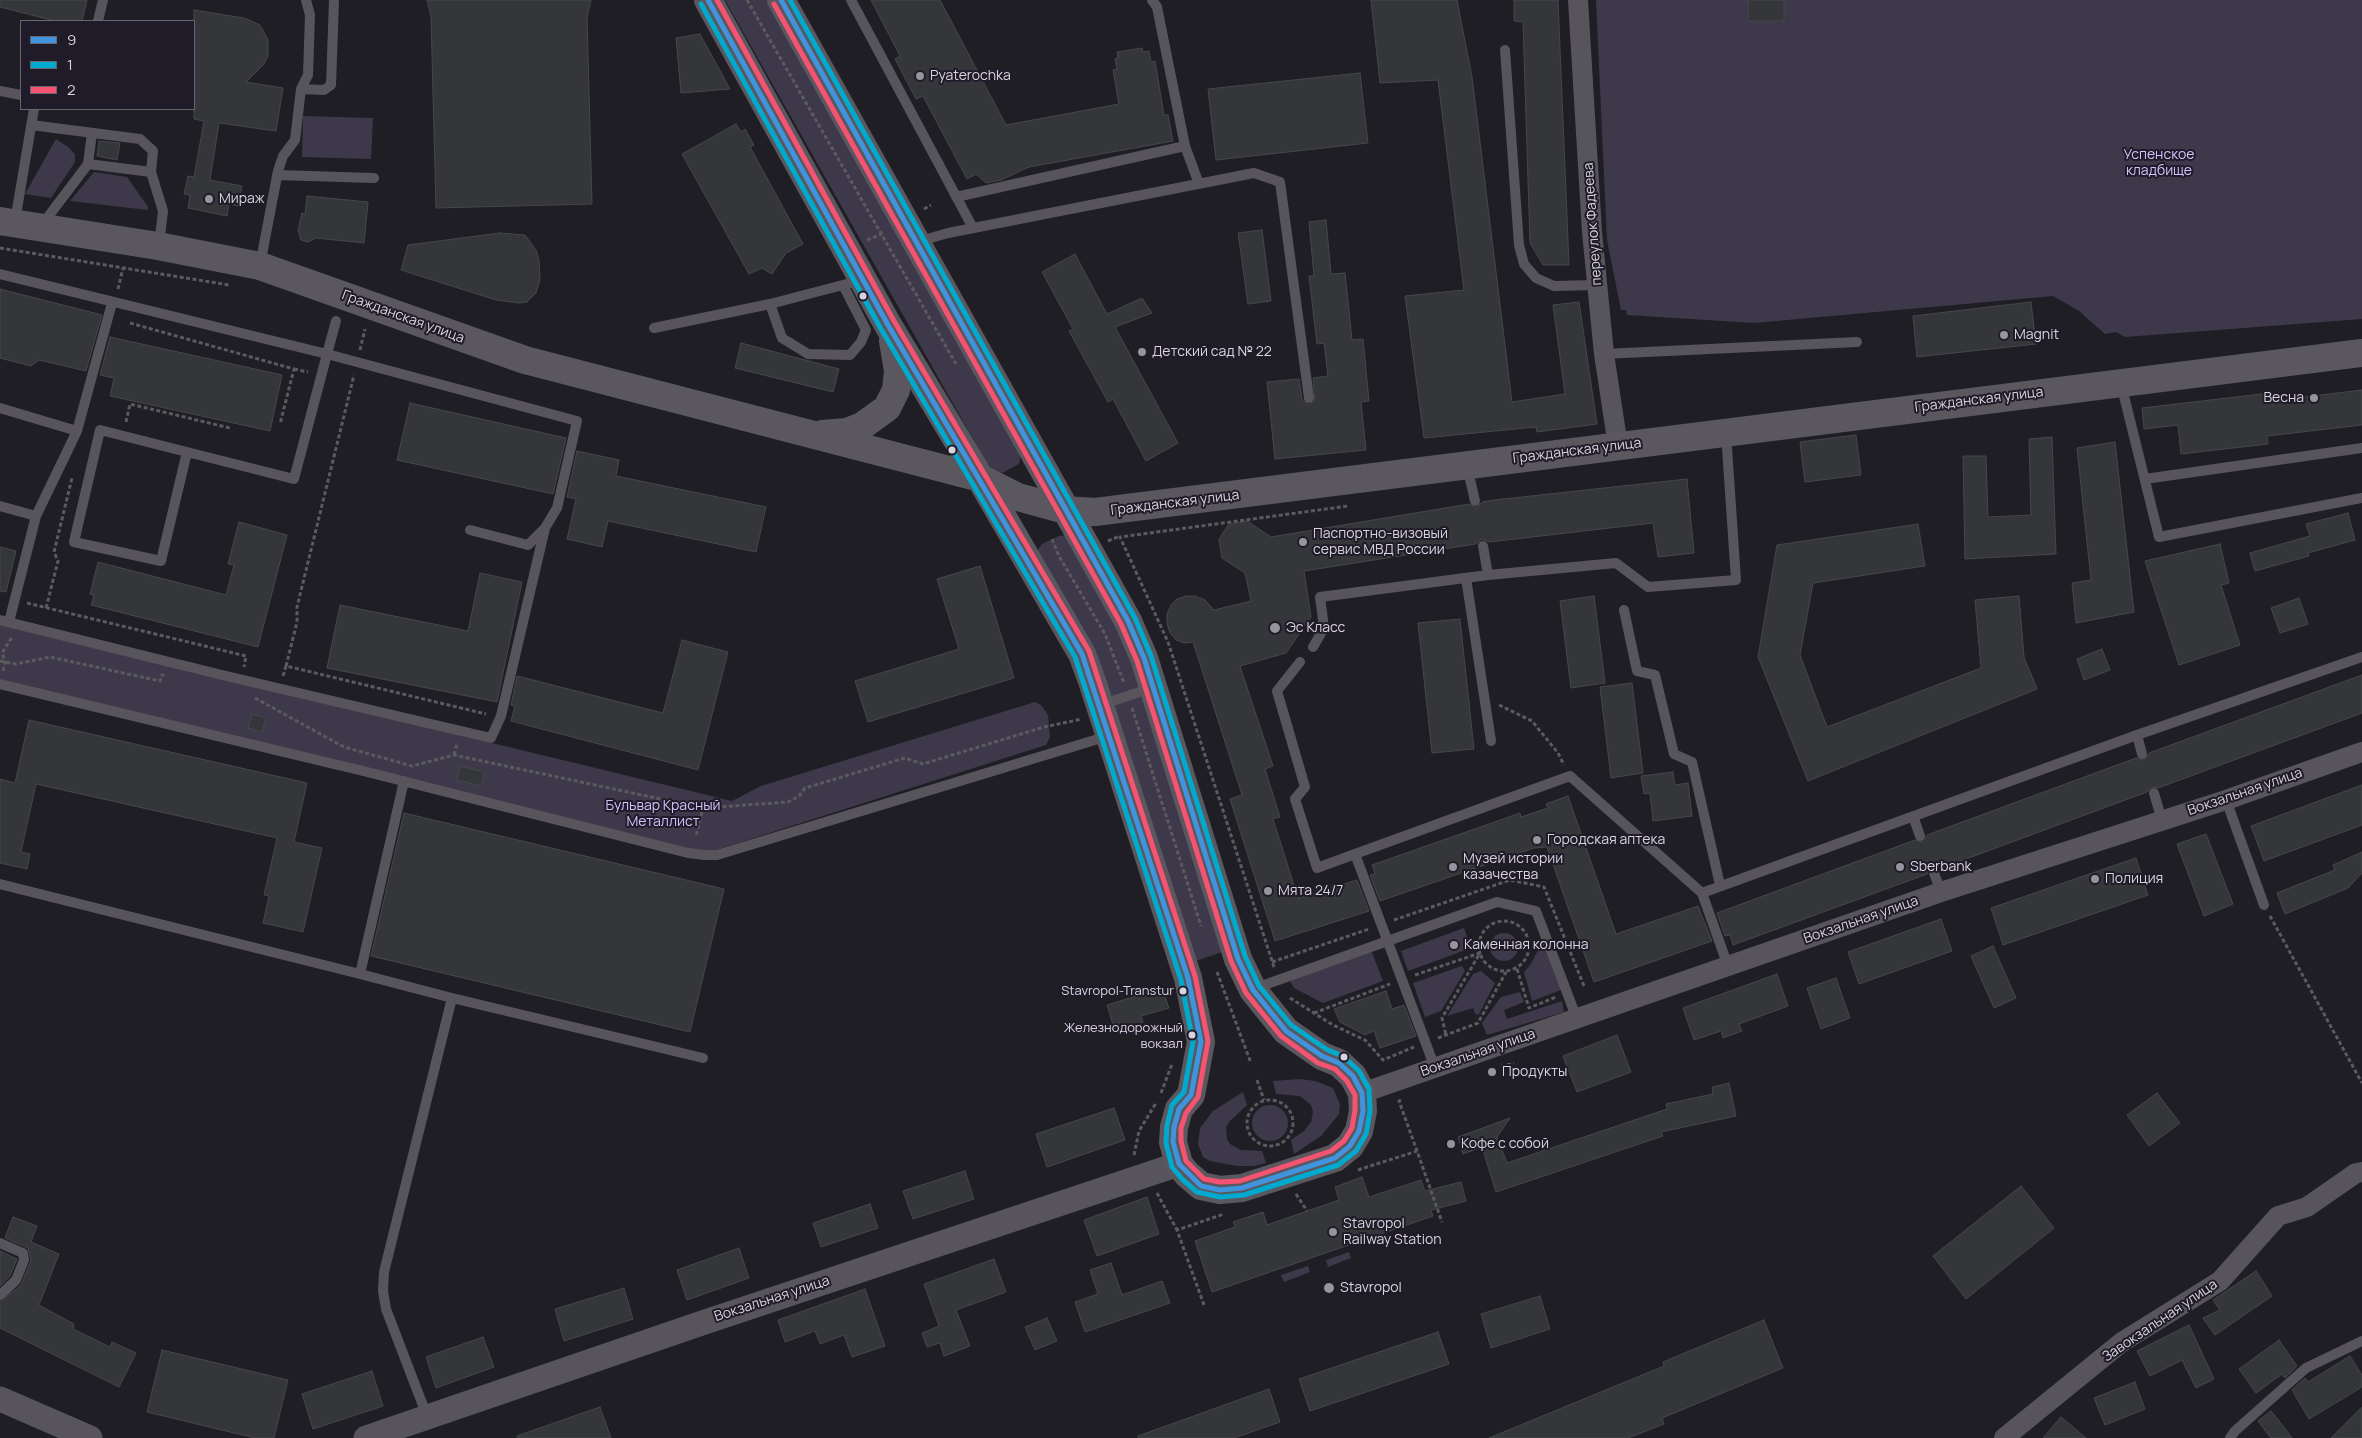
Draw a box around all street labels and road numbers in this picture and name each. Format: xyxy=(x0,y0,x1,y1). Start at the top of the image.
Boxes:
street label: переулок Фадеева xyxy=(1580,162,1606,286)
street label: Гражданская улица xyxy=(339,287,467,347)
street label: Гражданская улица xyxy=(1914,384,2044,416)
street label: Гражданская улица xyxy=(1512,435,1642,467)
street label: Гражданская улица xyxy=(1110,487,1240,519)
street label: Вокзальная улица xyxy=(2185,765,2305,819)
street label: Вокзальная улица xyxy=(1801,893,1921,947)
street label: Вокзальная улица xyxy=(1418,1026,1538,1080)
street label: Вокзальная улица xyxy=(712,1272,832,1326)
street label: Завокзальная улица xyxy=(2099,1276,2221,1366)

